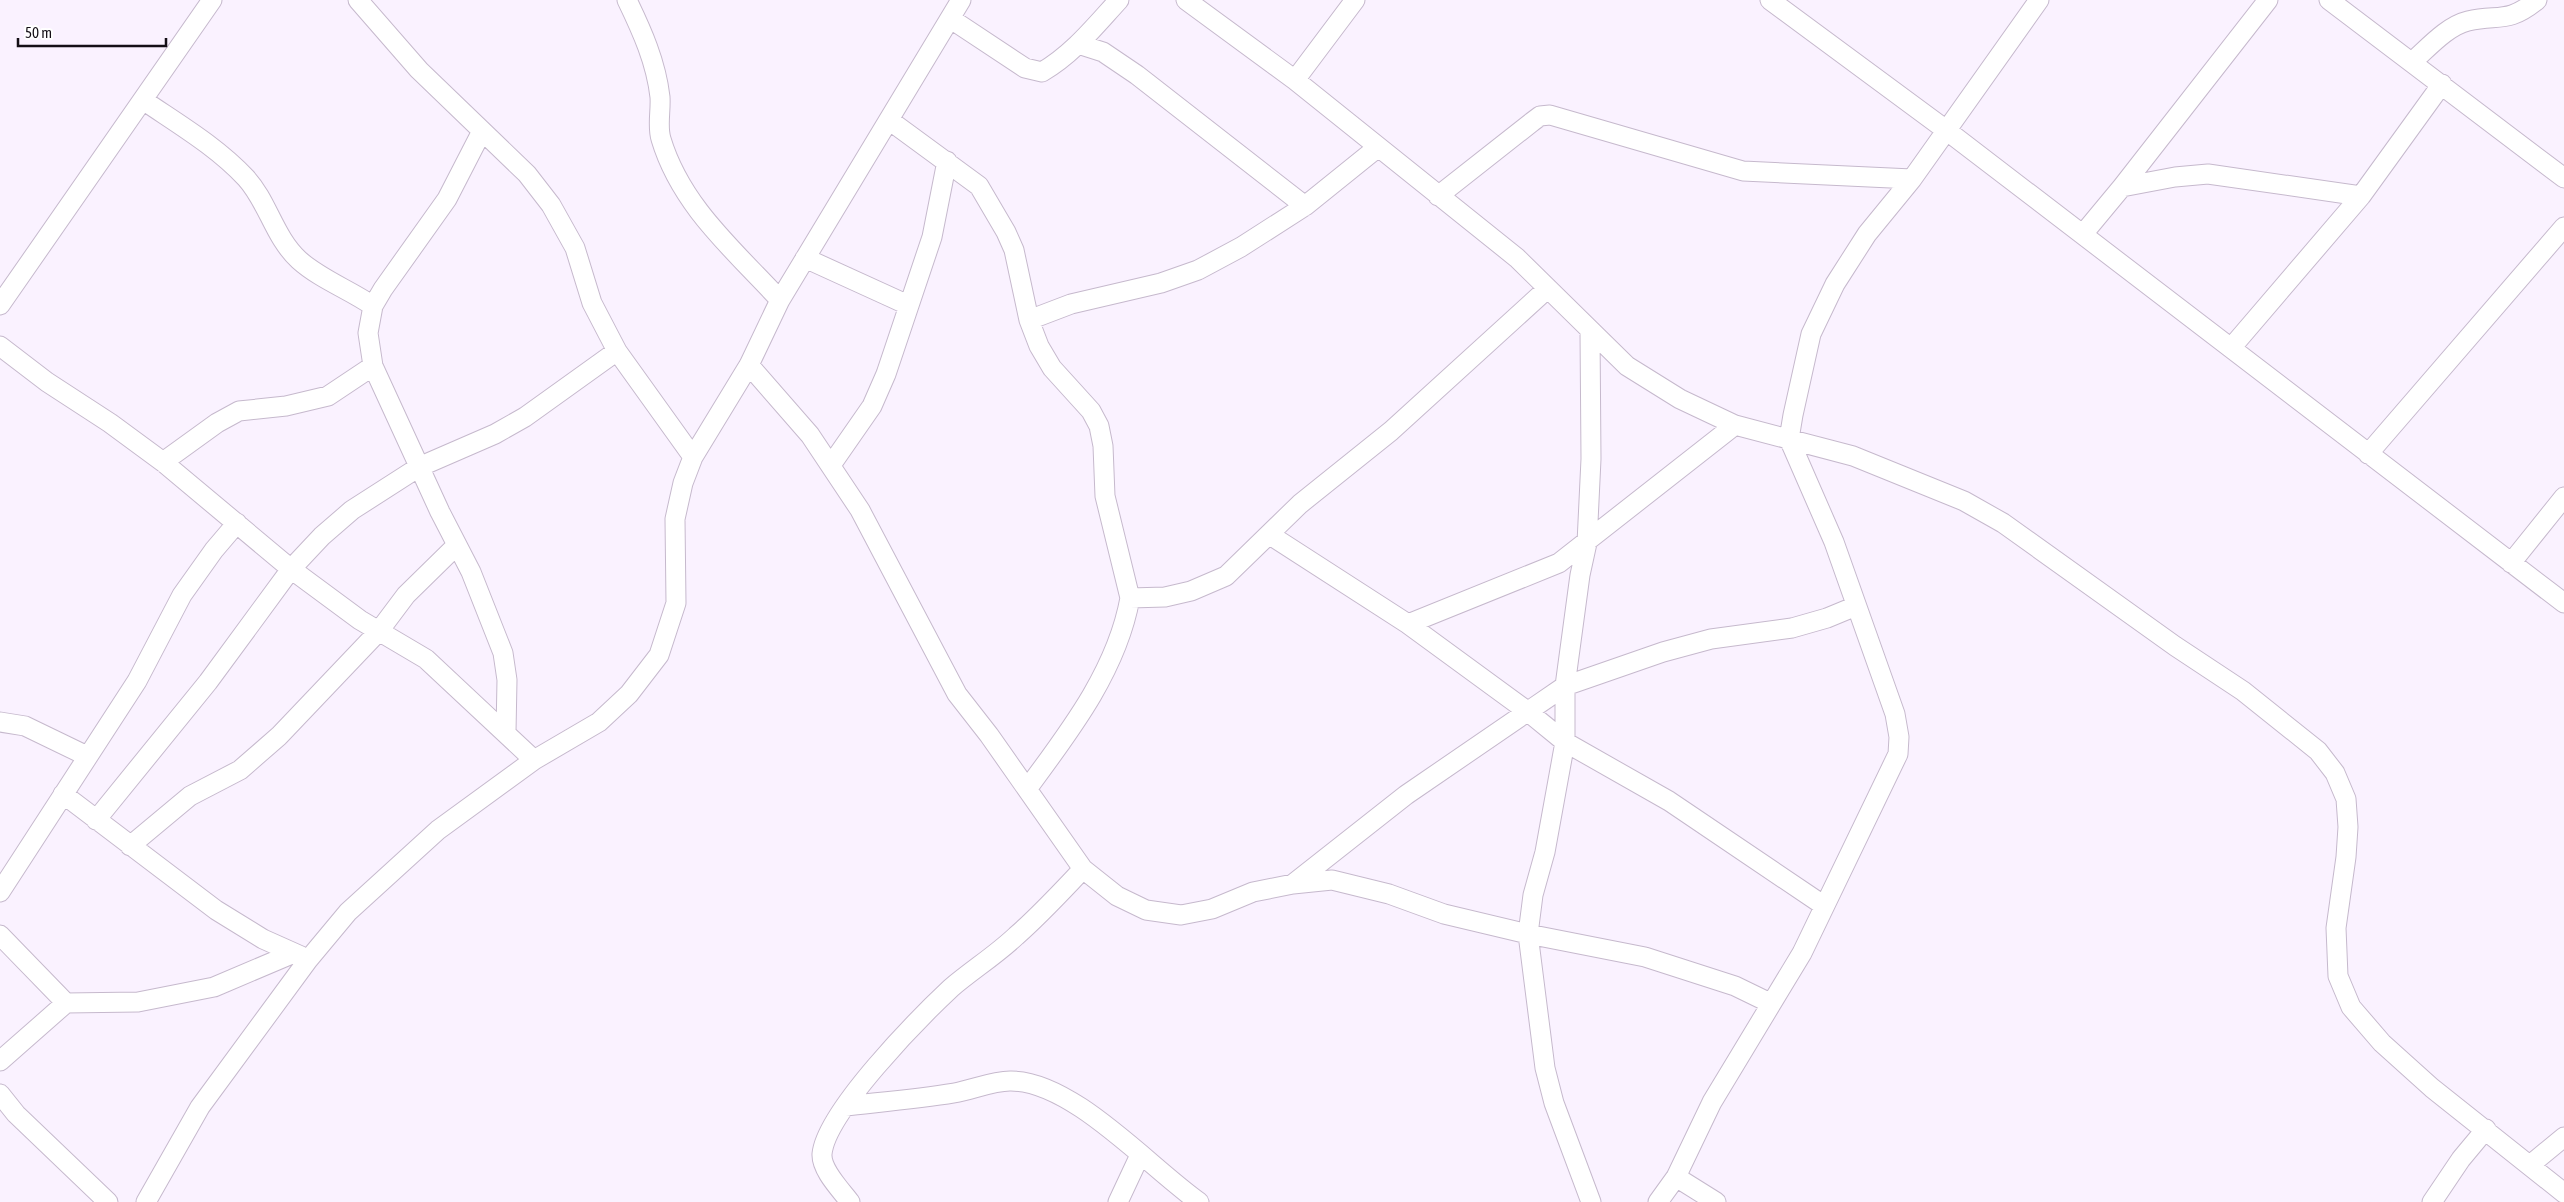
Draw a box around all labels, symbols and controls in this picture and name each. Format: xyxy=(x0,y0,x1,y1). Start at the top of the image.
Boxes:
scale bar xyxy=(18,15,165,47)
text: 50 m xyxy=(25,24,52,41)

